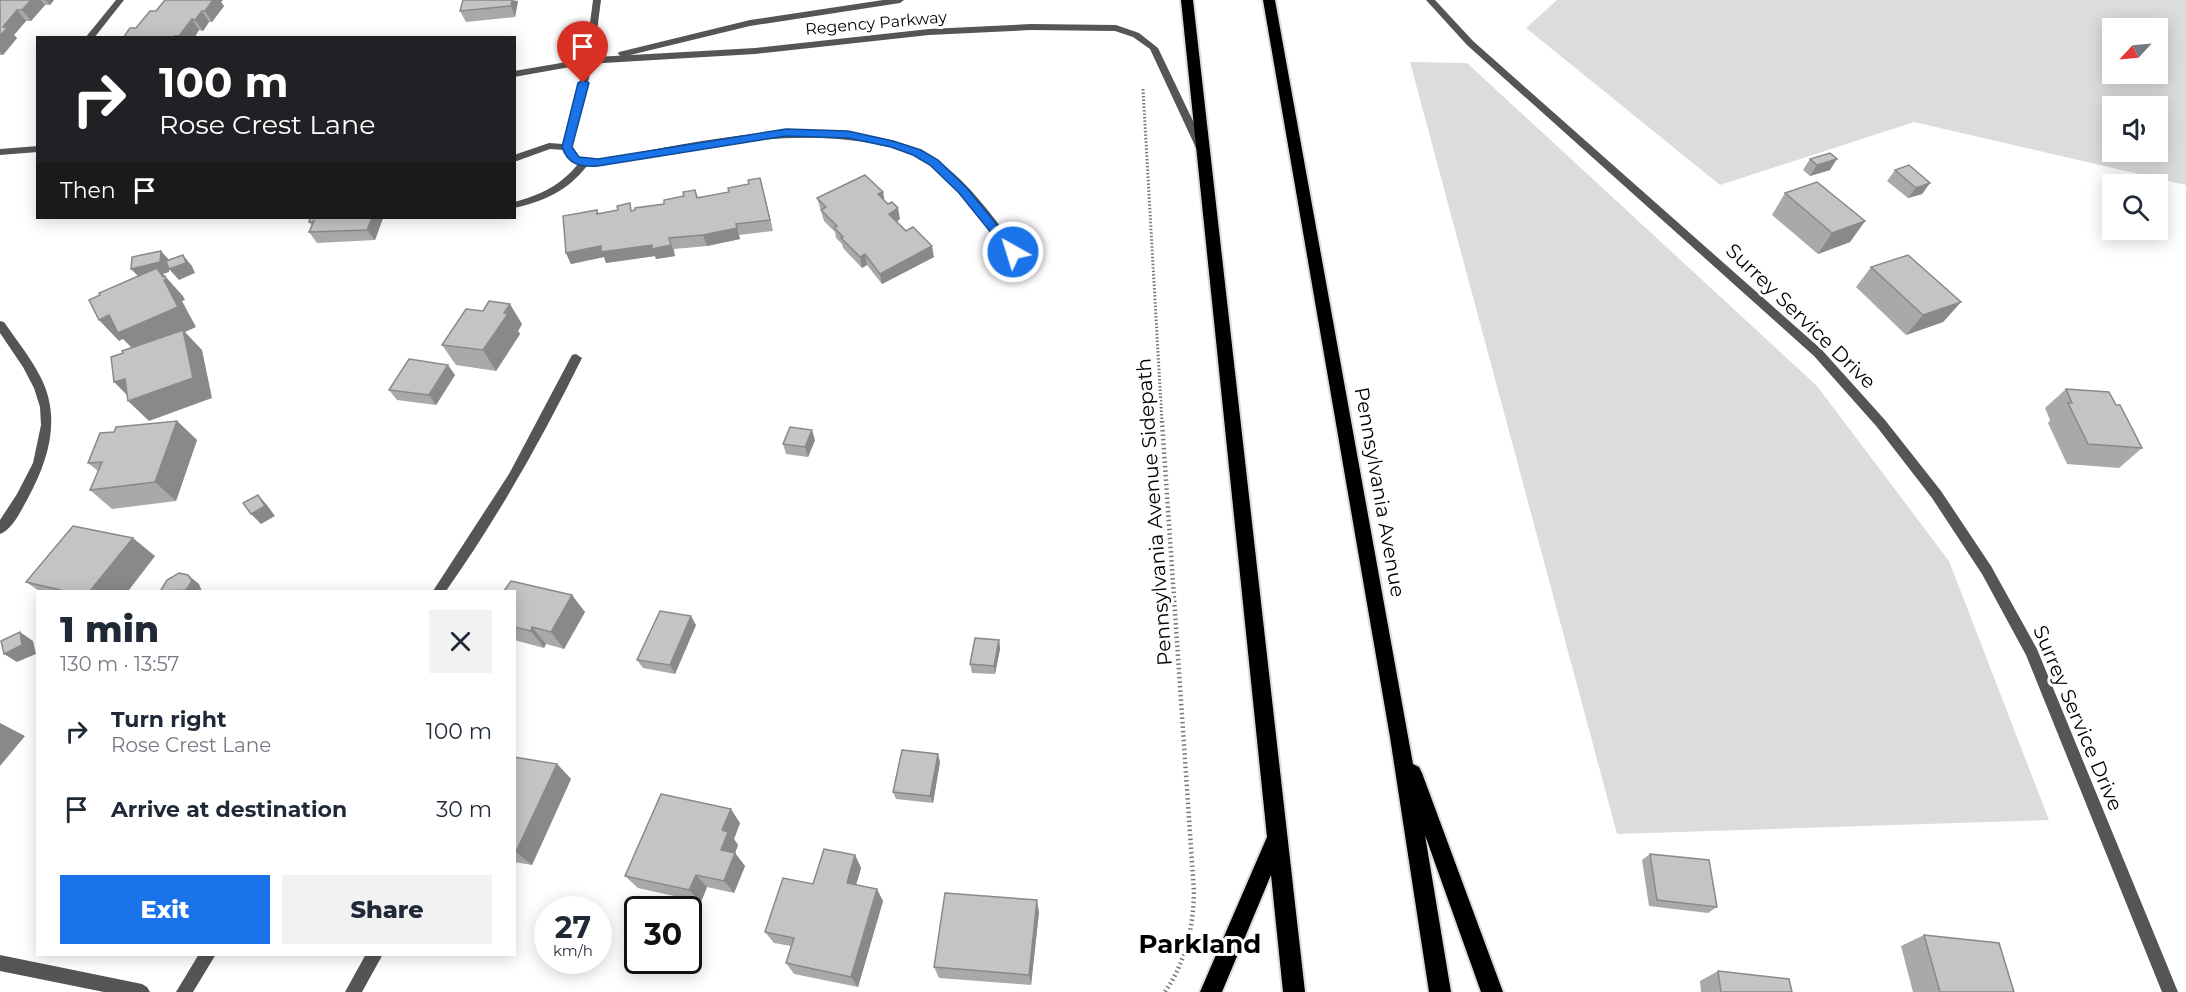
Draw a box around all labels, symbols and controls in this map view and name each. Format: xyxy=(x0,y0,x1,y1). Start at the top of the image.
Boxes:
street label: Regency Parkway xyxy=(804,7,948,39)
north arrow xyxy=(2102,18,2168,84)
map controls xyxy=(2102,18,2168,240)
pin xyxy=(557,21,608,83)
icon: arrive xyxy=(566,30,599,63)
text: 100 m xyxy=(159,56,288,108)
icon: right xyxy=(60,60,138,138)
button: sound xyxy=(2102,96,2168,162)
text: Rose Crest Lane xyxy=(159,108,376,141)
icon: arrive xyxy=(128,174,161,207)
button: search xyxy=(2102,174,2168,240)
text: Then xyxy=(60,177,116,204)
position arrow xyxy=(981,220,1045,284)
street label: Surrey Service Drive xyxy=(1721,238,1881,394)
street label: Pennsylvania Avenue Sidepath xyxy=(1131,357,1177,667)
street label: Pennsylvania Avenue xyxy=(1350,385,1410,599)
text: 1 min xyxy=(60,607,159,651)
button: close xyxy=(429,610,492,673)
street label: Surrey Service Drive xyxy=(2028,622,2128,814)
text: 130 m · 13:57 xyxy=(60,652,179,676)
text: Turn right xyxy=(111,706,226,733)
icon: right xyxy=(60,715,93,748)
text: 100 m xyxy=(426,718,492,745)
text: Rose Crest Lane xyxy=(111,733,271,757)
icon: arrive xyxy=(60,793,93,826)
text: Arrive at destination xyxy=(111,796,347,823)
text: 30 m xyxy=(436,796,492,823)
button: Exit xyxy=(60,875,270,944)
button: Share xyxy=(282,875,492,944)
speed limit sign: 30 xyxy=(624,896,702,974)
text: 27 xyxy=(555,909,591,946)
district label: Parkland xyxy=(1139,928,1261,960)
text: km/h xyxy=(553,941,593,960)

